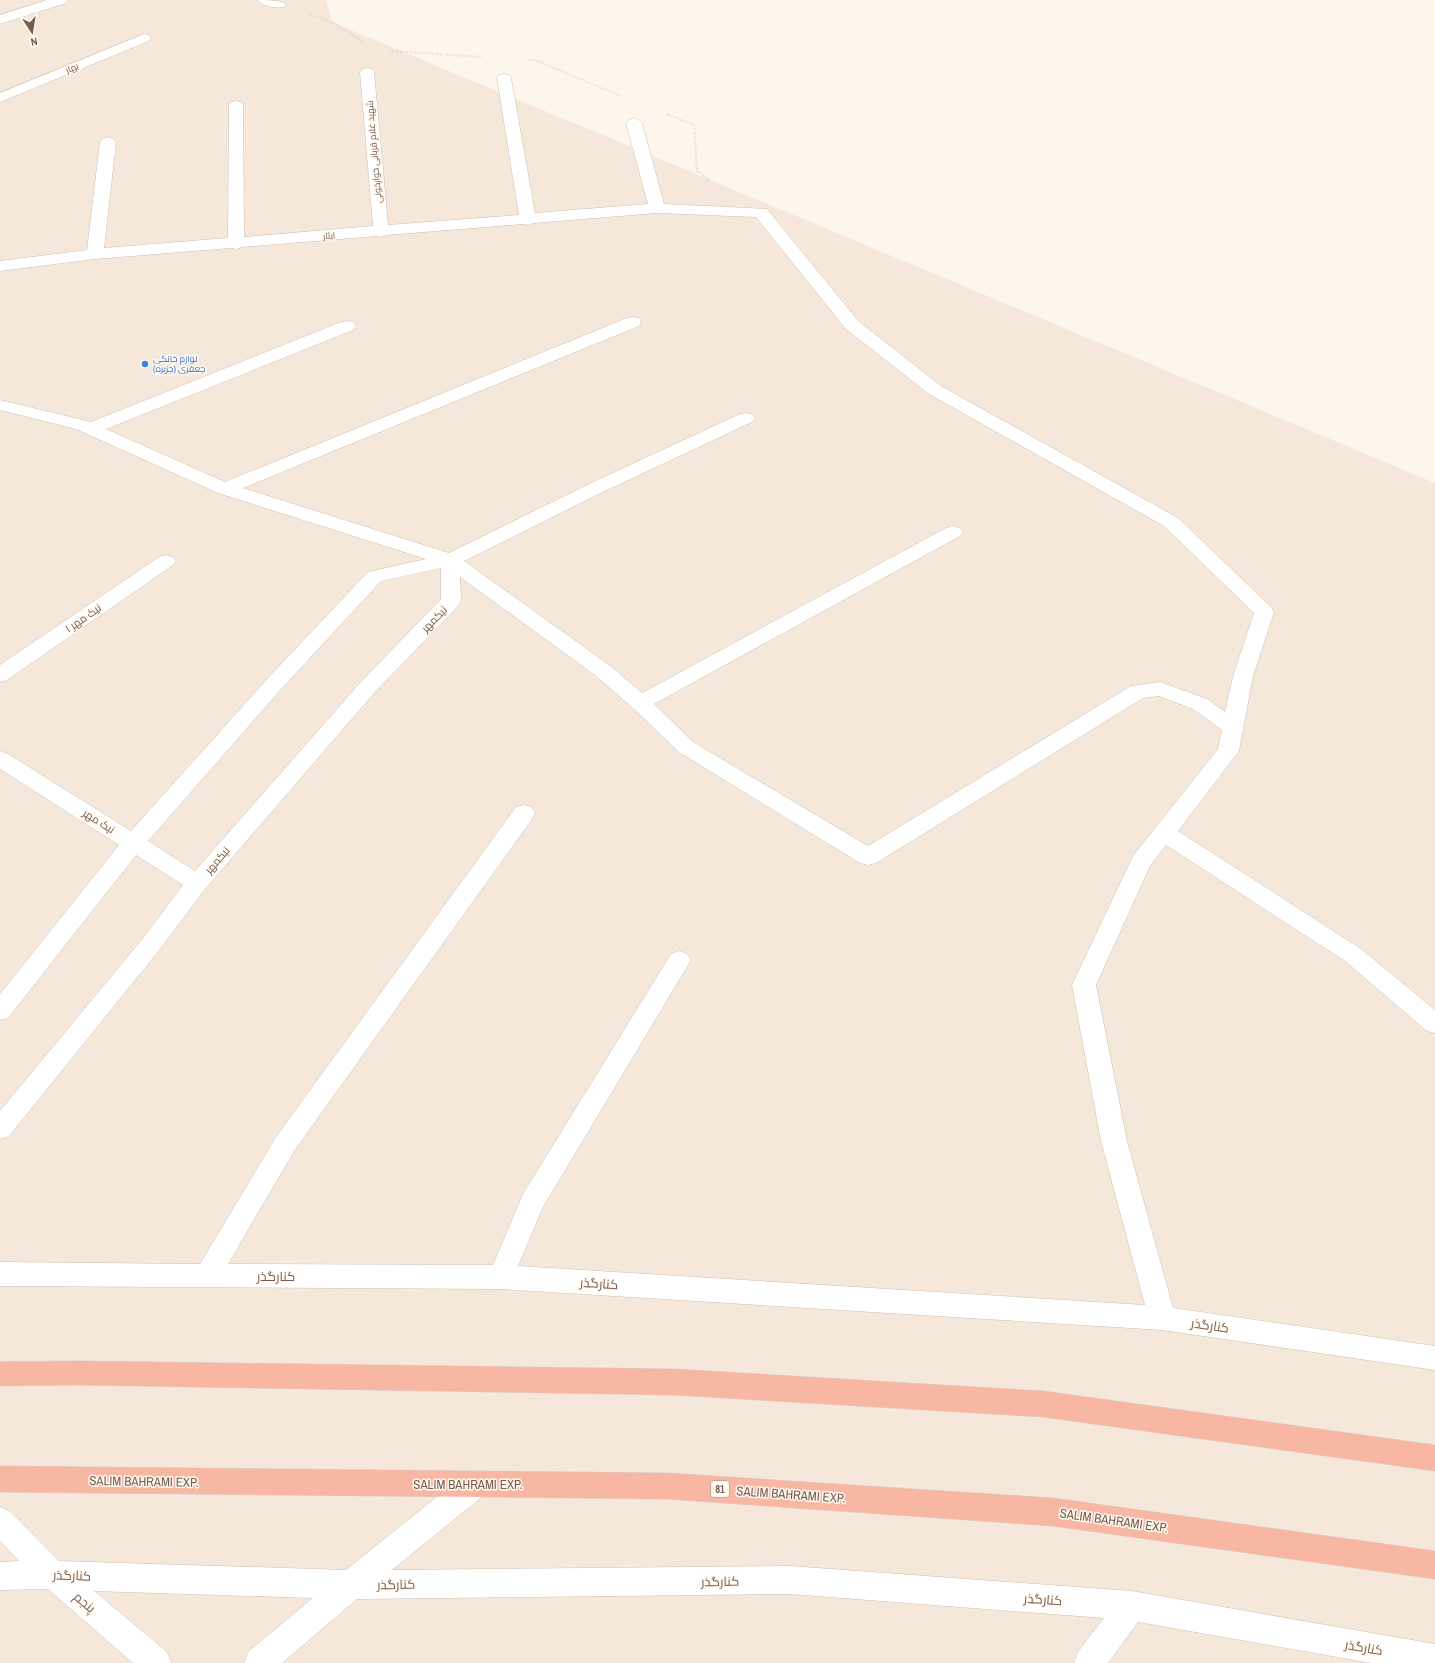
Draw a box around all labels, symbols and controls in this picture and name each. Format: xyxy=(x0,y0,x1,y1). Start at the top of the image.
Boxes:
north arrow xyxy=(12,12,52,52)
text: N xyxy=(29,34,39,49)
street label: بهار xyxy=(63,60,81,77)
street label: شهید غلام قربانی خوارخونی xyxy=(364,100,384,204)
street label: ایثار xyxy=(321,229,336,243)
place label: لوازم خانگی جعفری (جزیره) xyxy=(153,353,205,375)
marker: لوازم خانگی جعفری (جزیره) xyxy=(140,359,150,369)
street label: نیک مهر ۱ xyxy=(62,600,104,636)
street label: نیکمهر xyxy=(417,603,450,636)
street label: نیک مهر xyxy=(79,805,118,836)
street label: نیکمهر xyxy=(201,844,233,877)
street label: کنارگذر xyxy=(256,1268,295,1285)
street label: کنارگذر xyxy=(578,1274,619,1293)
street label: کنارگذر xyxy=(1189,1314,1230,1337)
street label: SALIM BAHRAMI EXP. xyxy=(89,1472,199,1491)
street label: SALIM BAHRAMI EXP. xyxy=(413,1476,523,1493)
road number: 81 xyxy=(711,1481,729,1497)
street label: SALIM BAHRAMI EXP. xyxy=(736,1482,846,1507)
street label: SALIM BAHRAMI EXP. xyxy=(1059,1504,1169,1537)
street label: کنارگذر xyxy=(52,1566,91,1585)
street label: کنارگذر xyxy=(700,1573,739,1590)
street label: کنارگذر xyxy=(376,1576,415,1593)
street label: پنجم xyxy=(69,1588,100,1618)
street label: کنارگذر xyxy=(1022,1590,1063,1609)
street label: کنارگذر xyxy=(1343,1636,1384,1659)

